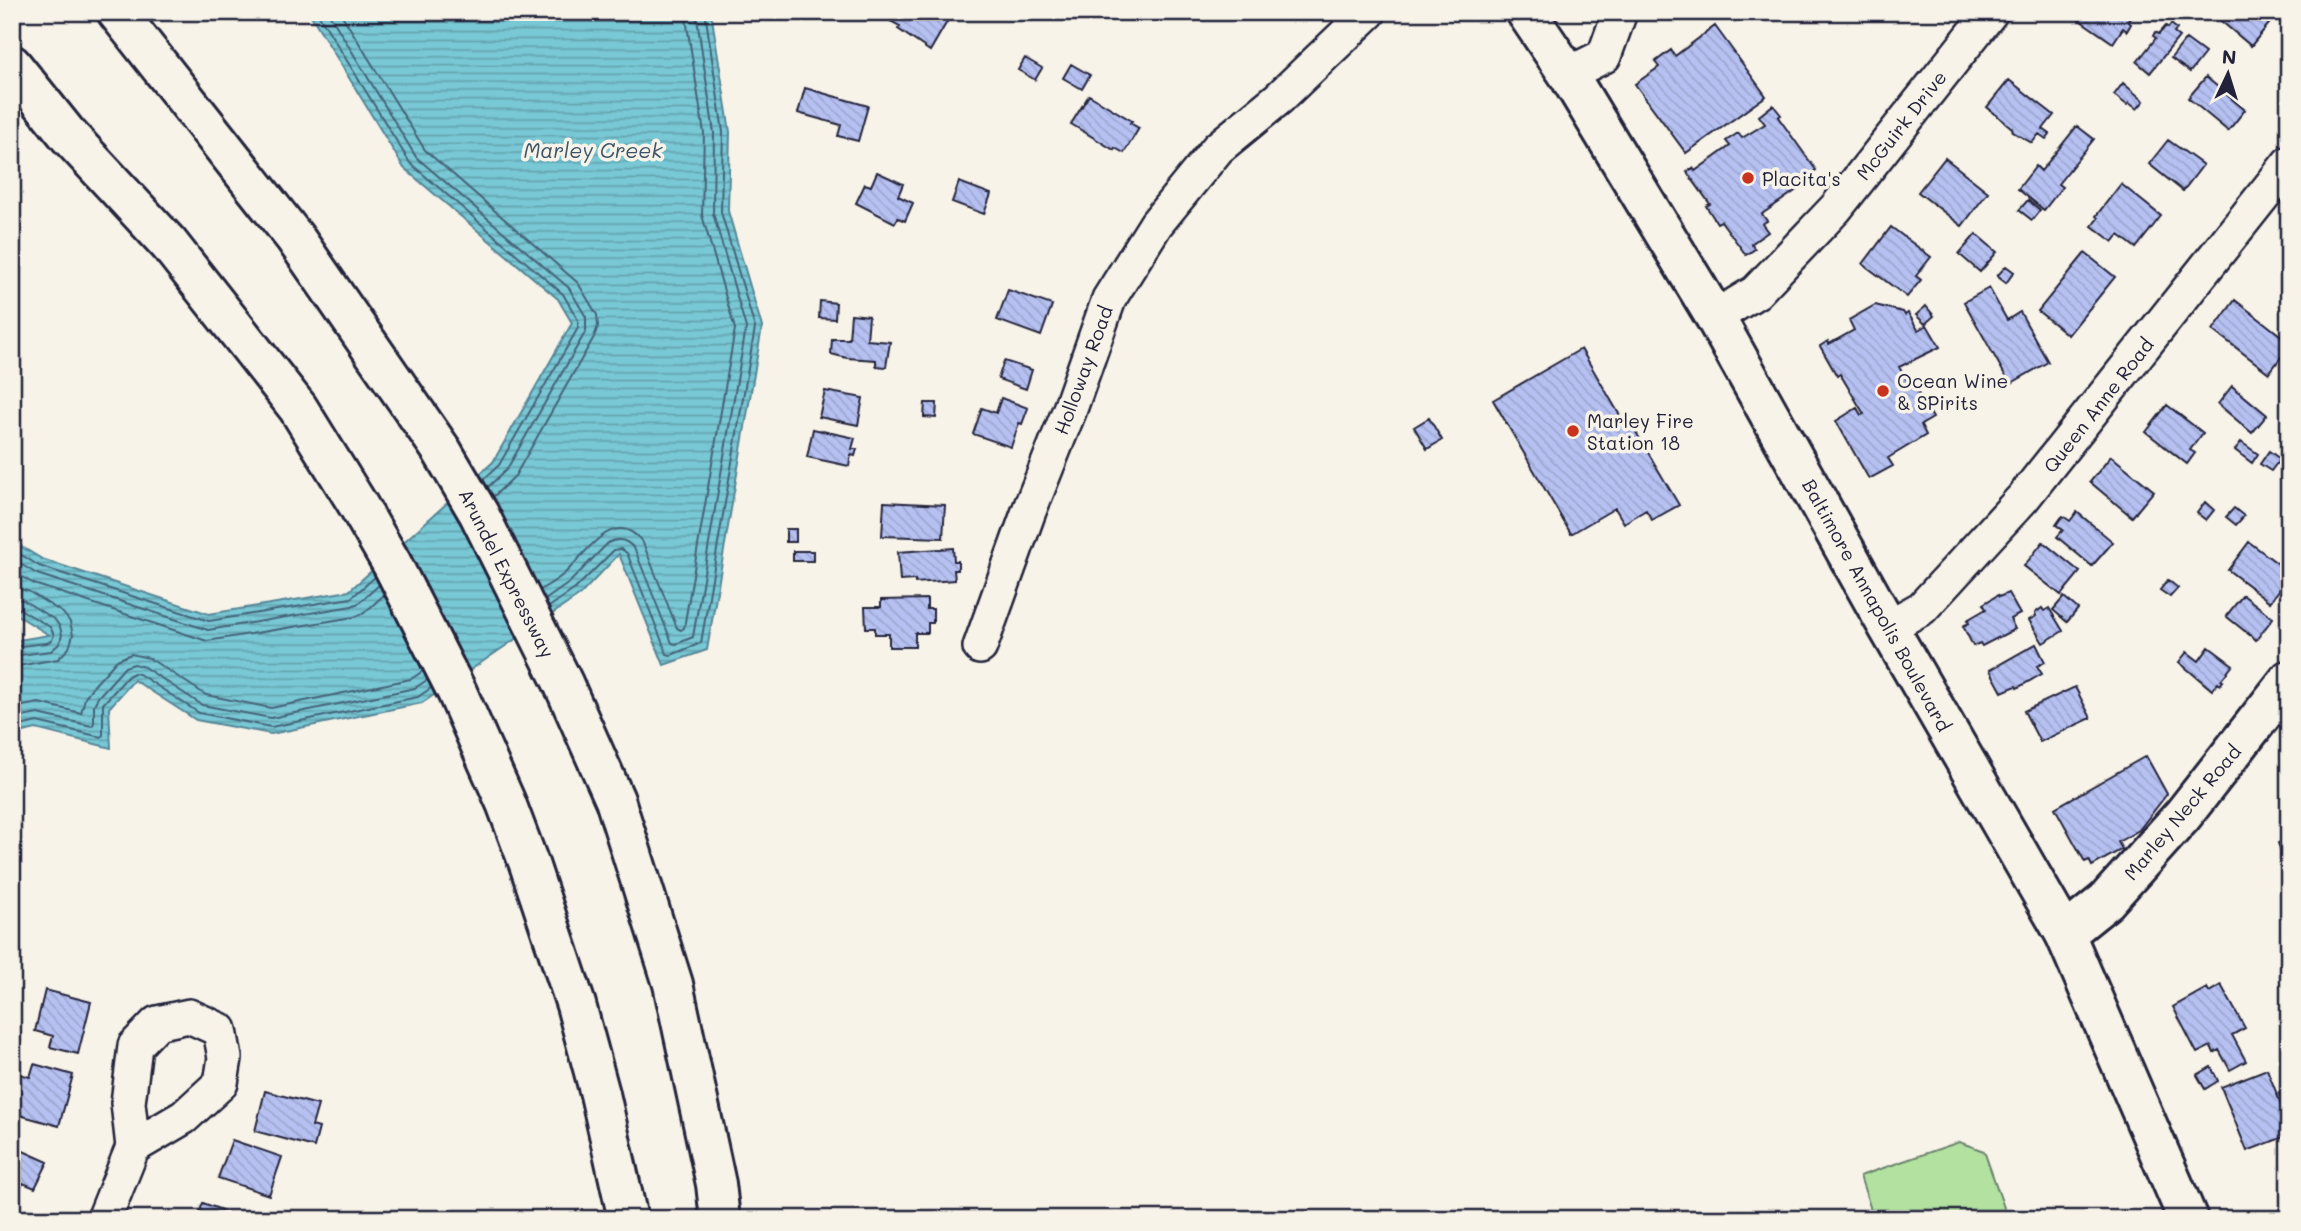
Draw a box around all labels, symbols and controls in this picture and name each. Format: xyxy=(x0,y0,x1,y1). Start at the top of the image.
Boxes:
north arrow xyxy=(2192,38,2262,108)
text: N xyxy=(2221,44,2237,70)
street label: McGuirk Drive xyxy=(1850,65,1952,185)
water label: Marley Creek xyxy=(524,136,663,163)
place label: Placita's xyxy=(1762,166,1841,191)
marker: Placita's xyxy=(1740,170,1756,186)
street label: Holloway Road xyxy=(1048,302,1118,438)
street label: Queen Anne Road xyxy=(2037,332,2159,478)
place label: Ocean Wine & SPirits xyxy=(1897,368,2008,415)
marker: Ocean Wine & SPirits xyxy=(1875,383,1891,399)
place label: Marley Fire Station 18 xyxy=(1587,408,1694,455)
marker: Marley Fire Station 18 xyxy=(1565,423,1581,439)
street label: Baltimore Annapolis Boulevard xyxy=(1797,474,1957,736)
street label: Arundel Expressway xyxy=(453,484,561,662)
street label: Marley Neck Road xyxy=(2118,739,2246,885)

